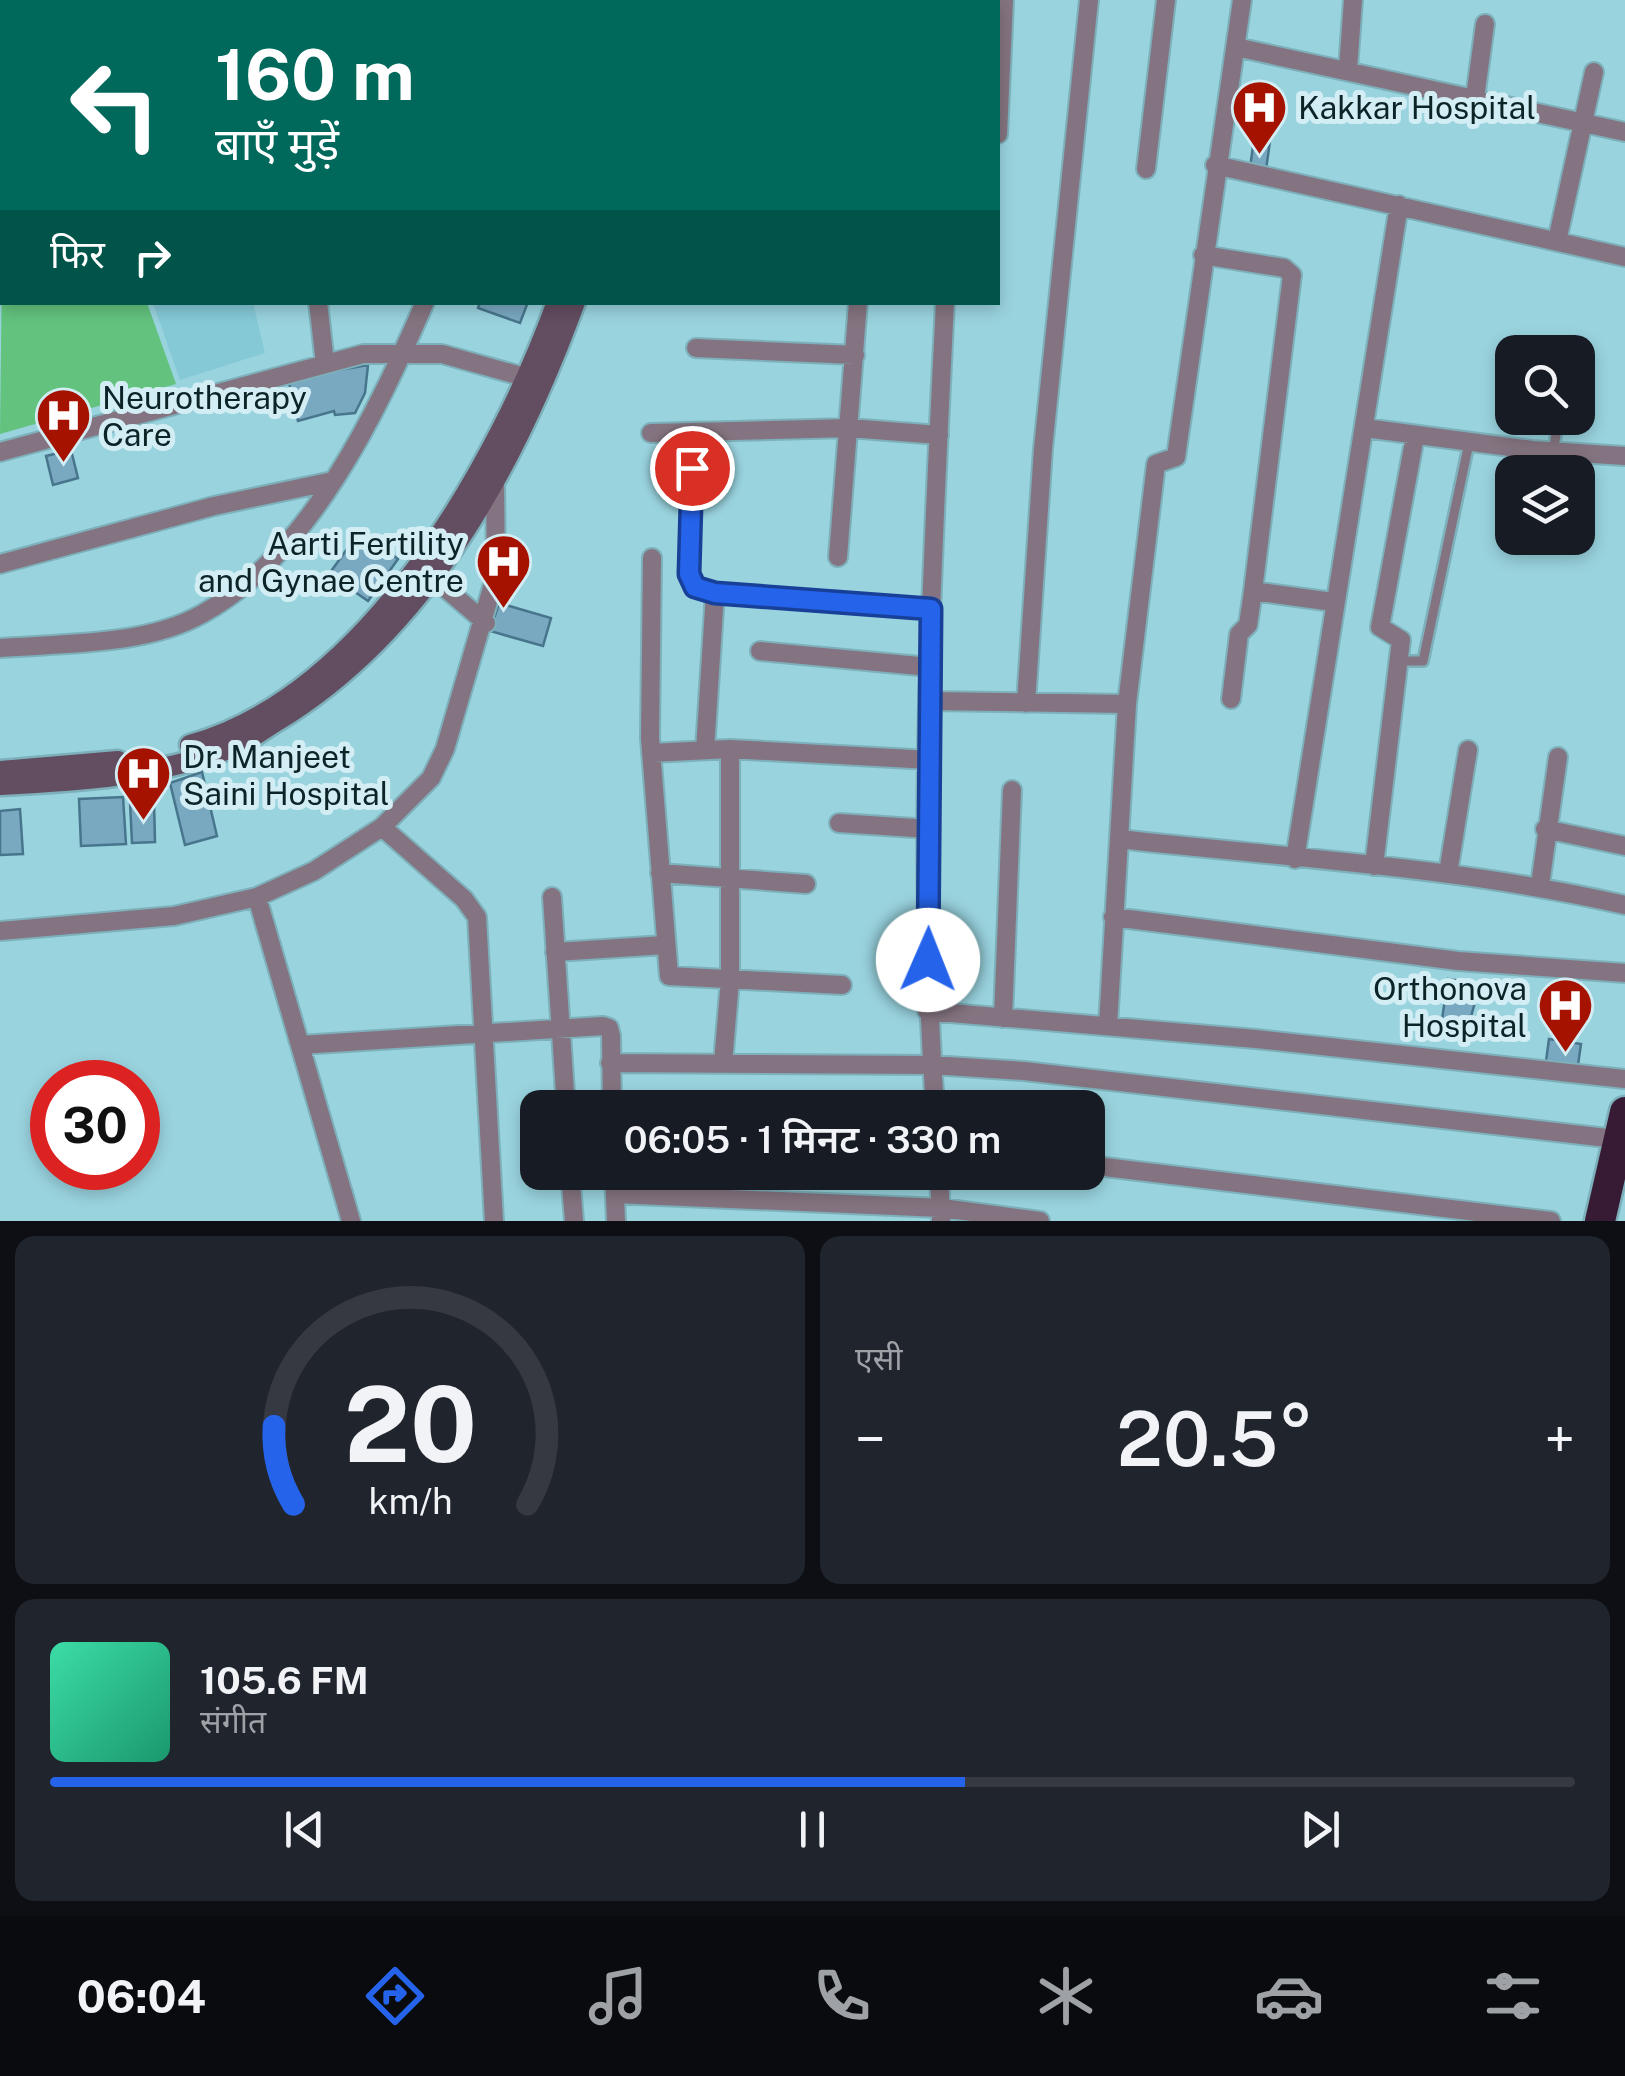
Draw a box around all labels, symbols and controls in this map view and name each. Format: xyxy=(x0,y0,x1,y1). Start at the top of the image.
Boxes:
text: 160 m xyxy=(215,33,415,116)
icon: left xyxy=(50,40,180,170)
hospital icon: Kakkar Hospital xyxy=(1229,77,1289,156)
place label: Kakkar Hospital xyxy=(1298,89,1536,126)
text: बाएँ मुड़ें xyxy=(215,117,339,170)
icon: right xyxy=(125,230,180,285)
text: फिर xyxy=(50,232,105,277)
map controls xyxy=(1495,335,1595,555)
button: search xyxy=(1495,335,1595,435)
place label: Neurotherapy Care xyxy=(102,379,307,453)
hospital icon: Neurotherapy Care xyxy=(33,385,93,464)
pin xyxy=(650,426,735,511)
icon: arrive xyxy=(665,441,720,496)
button: layers xyxy=(1495,455,1595,555)
place label: Aarti Fertility and Gynae Centre xyxy=(198,525,464,599)
hospital icon: Aarti Fertility and Gynae Centre xyxy=(473,531,533,610)
place label: Dr. Manjeet Saini Hospital xyxy=(183,738,390,812)
hospital icon: Dr. Manjeet Saini Hospital xyxy=(114,744,174,823)
position arrow xyxy=(876,908,980,1012)
place label: Orthonova Hospital xyxy=(1373,970,1527,1044)
hospital icon: Orthonova Hospital xyxy=(1536,976,1596,1055)
speed limit sign: 30 xyxy=(30,1060,160,1190)
text: 06:05 · 1 मिनट · 330 m xyxy=(624,1117,1001,1162)
text: एसी xyxy=(855,1340,903,1377)
text: 20 xyxy=(343,1363,477,1485)
text: 20.5° xyxy=(1117,1395,1313,1483)
text: − xyxy=(855,1407,886,1471)
text: + xyxy=(1545,1407,1575,1471)
text: km/h xyxy=(368,1480,452,1522)
text: 105.6 FM xyxy=(200,1658,369,1703)
text: संगीत xyxy=(200,1703,266,1740)
icon: previous xyxy=(277,1802,332,1857)
icon: pause xyxy=(785,1802,840,1857)
icon: next xyxy=(1293,1802,1348,1857)
icon: directions xyxy=(360,1961,430,2031)
icon: music xyxy=(583,1961,653,2031)
icon: phone xyxy=(807,1961,877,2031)
icon: climate xyxy=(1031,1961,1101,2031)
icon: car xyxy=(1254,1961,1324,2031)
icon: filters xyxy=(1478,1961,1548,2031)
text: 06:04 xyxy=(77,1970,206,2023)

